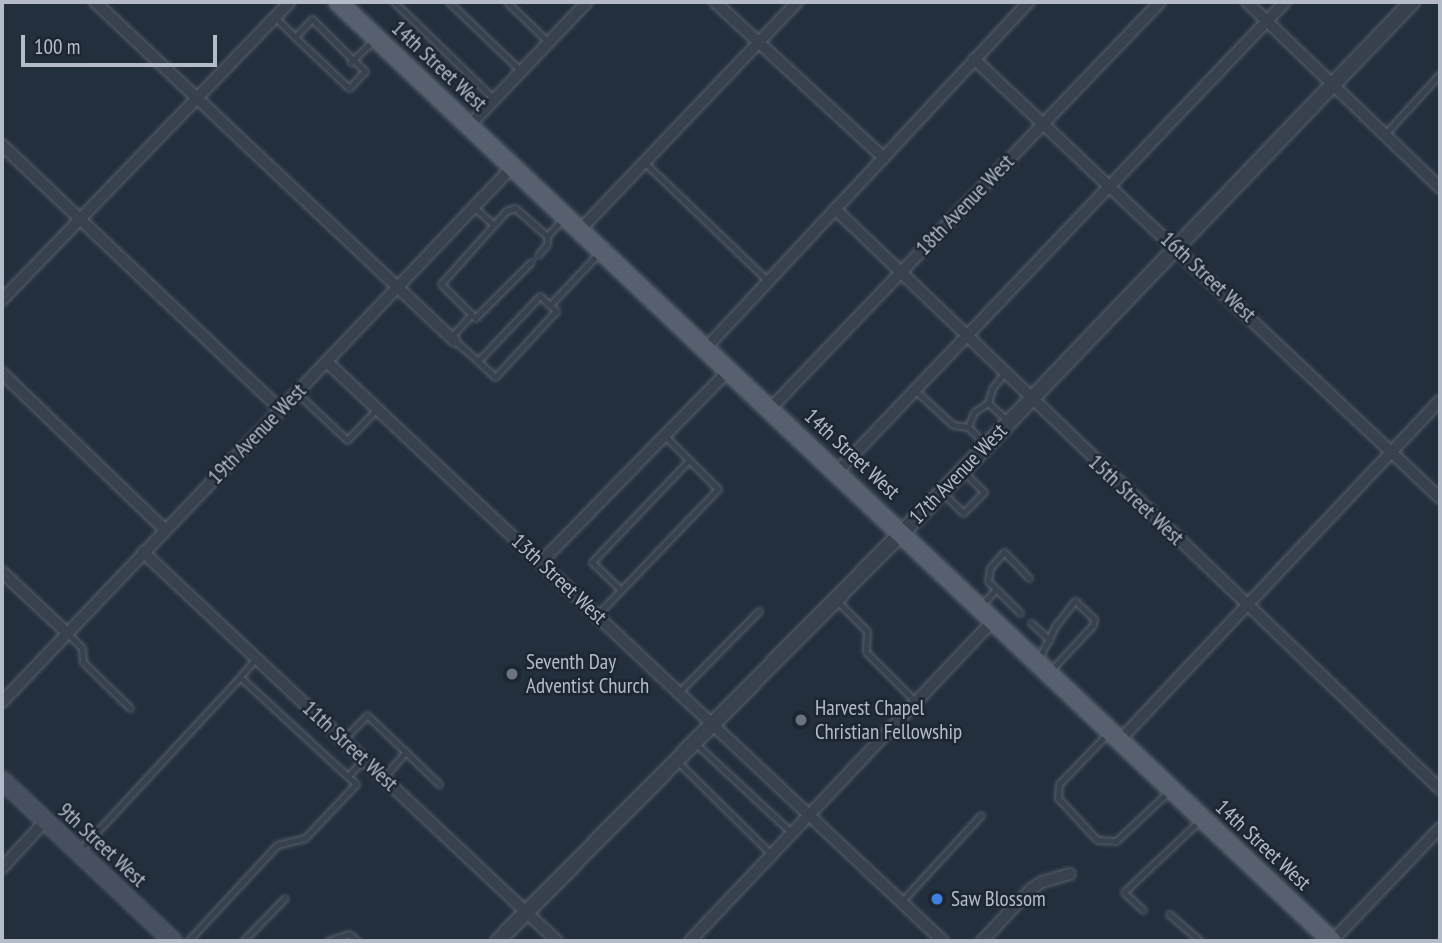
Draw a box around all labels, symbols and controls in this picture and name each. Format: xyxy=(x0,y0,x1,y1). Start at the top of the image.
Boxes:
street label: 14th Street West xyxy=(386,15,492,117)
scale bar xyxy=(24,21,220,65)
text: 100 m xyxy=(34,33,80,60)
street label: 18th Avenue West xyxy=(910,149,1020,261)
street label: 16th Street West xyxy=(1155,226,1261,328)
street label: 19th Avenue West xyxy=(202,378,312,490)
street label: 14th Street West xyxy=(799,403,905,505)
street label: 17th Avenue West xyxy=(904,418,1012,530)
street label: 15th Street West xyxy=(1083,449,1189,551)
street label: 13th Street West xyxy=(506,528,612,630)
place label: Seventh Day Adventist Church xyxy=(526,649,649,699)
marker: Seventh Day Adventist Church xyxy=(504,666,520,682)
street label: 11th Street West xyxy=(297,695,403,797)
place label: Harvest Chapel Christian Fellowship xyxy=(815,695,962,745)
marker: Harvest Chapel Christian Fellowship xyxy=(793,712,809,728)
street label: 14th Street West xyxy=(1210,794,1316,896)
street label: 9th Street West xyxy=(53,798,151,892)
place label: Saw Blossom xyxy=(951,886,1046,912)
marker: Saw Blossom xyxy=(929,891,945,907)

